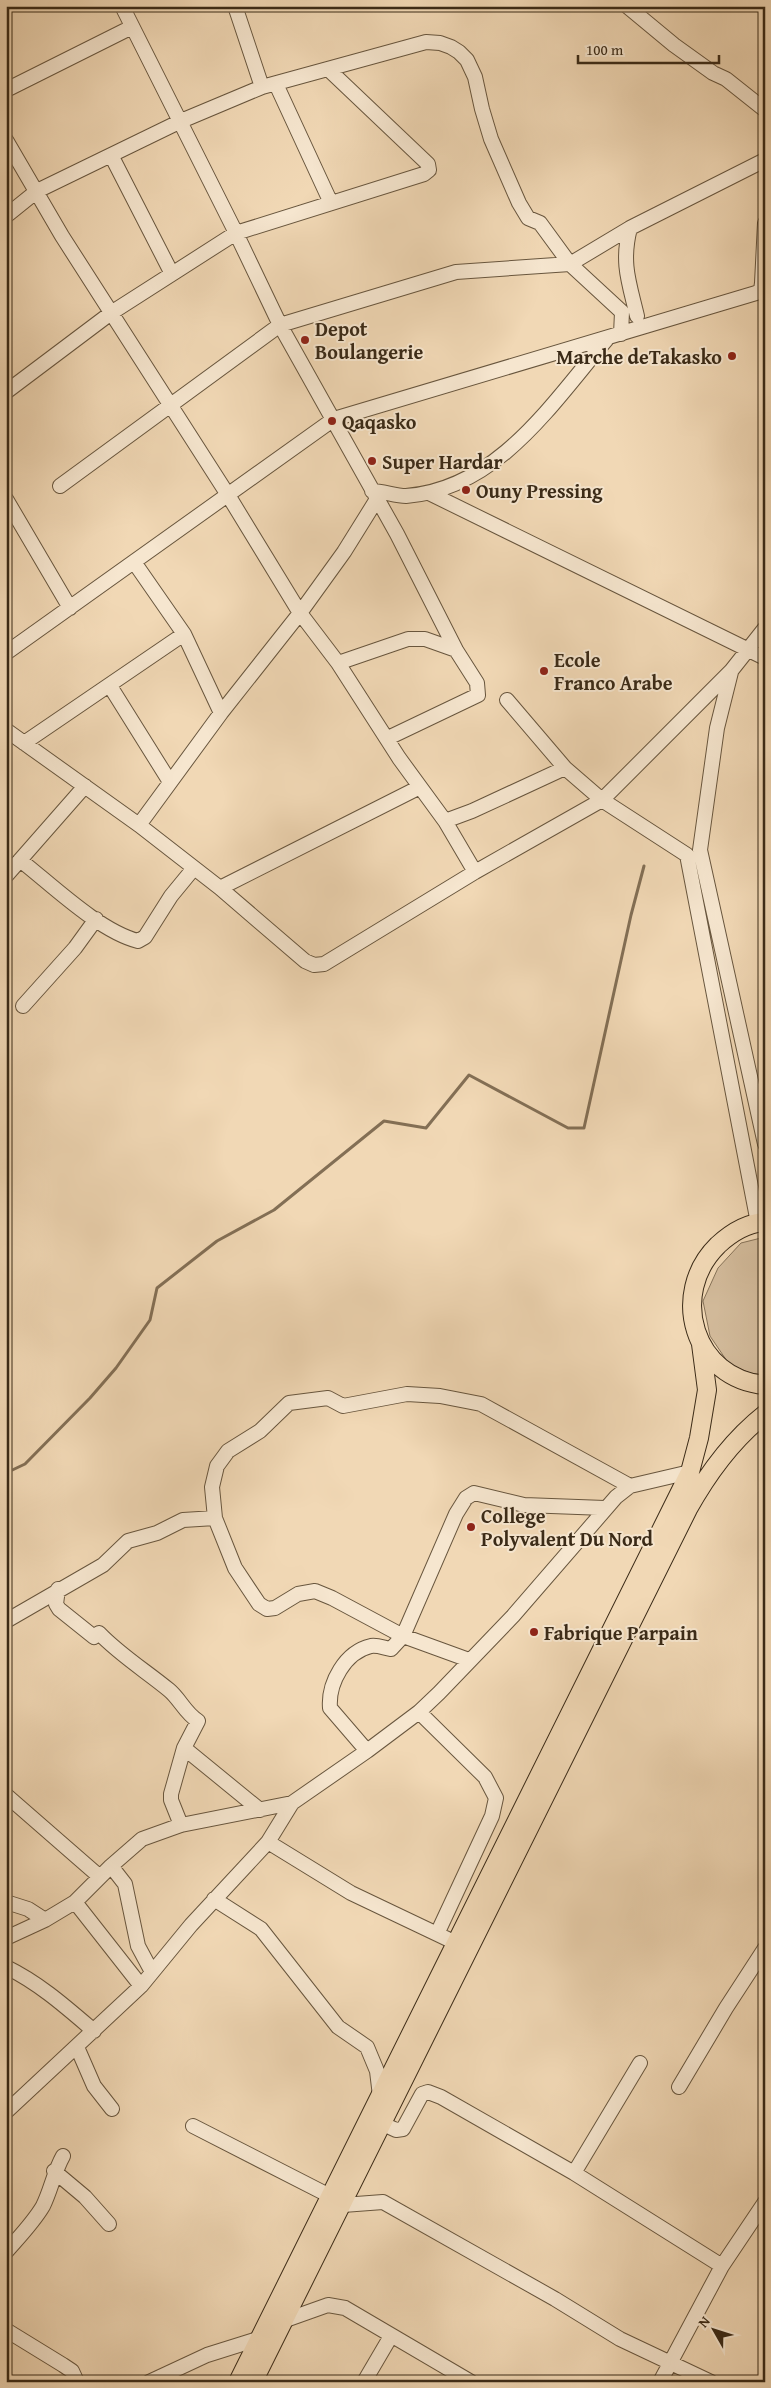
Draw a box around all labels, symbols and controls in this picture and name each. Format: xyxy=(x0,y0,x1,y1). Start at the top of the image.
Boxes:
scale bar xyxy=(578,32,720,64)
text: 100 m xyxy=(586,39,624,60)
place label: Depot Boulangerie xyxy=(315,314,424,366)
marker: Depot Boulangerie xyxy=(299,334,311,346)
place label: Marche deTakasko xyxy=(556,342,722,371)
marker: Marche deTakasko xyxy=(726,350,738,362)
place label: Qaqasko xyxy=(342,407,417,436)
marker: Qaqasko xyxy=(326,415,338,427)
place label: Super Hardar xyxy=(382,447,503,476)
marker: Super Hardar xyxy=(366,455,378,467)
place label: Ouny Pressing xyxy=(476,476,603,505)
marker: Ouny Pressing xyxy=(460,484,472,496)
place label: Ecole Franco Arabe xyxy=(554,645,673,697)
marker: Ecole Franco Arabe xyxy=(538,665,550,677)
place label: College Polyvalent Du Nord xyxy=(481,1501,654,1553)
marker: College Polyvalent Du Nord xyxy=(465,1521,477,1533)
place label: Fabrique Parpain xyxy=(544,1618,698,1647)
marker: Fabrique Parpain xyxy=(528,1626,540,1638)
north arrow xyxy=(688,2306,738,2356)
text: N xyxy=(693,2311,715,2332)

